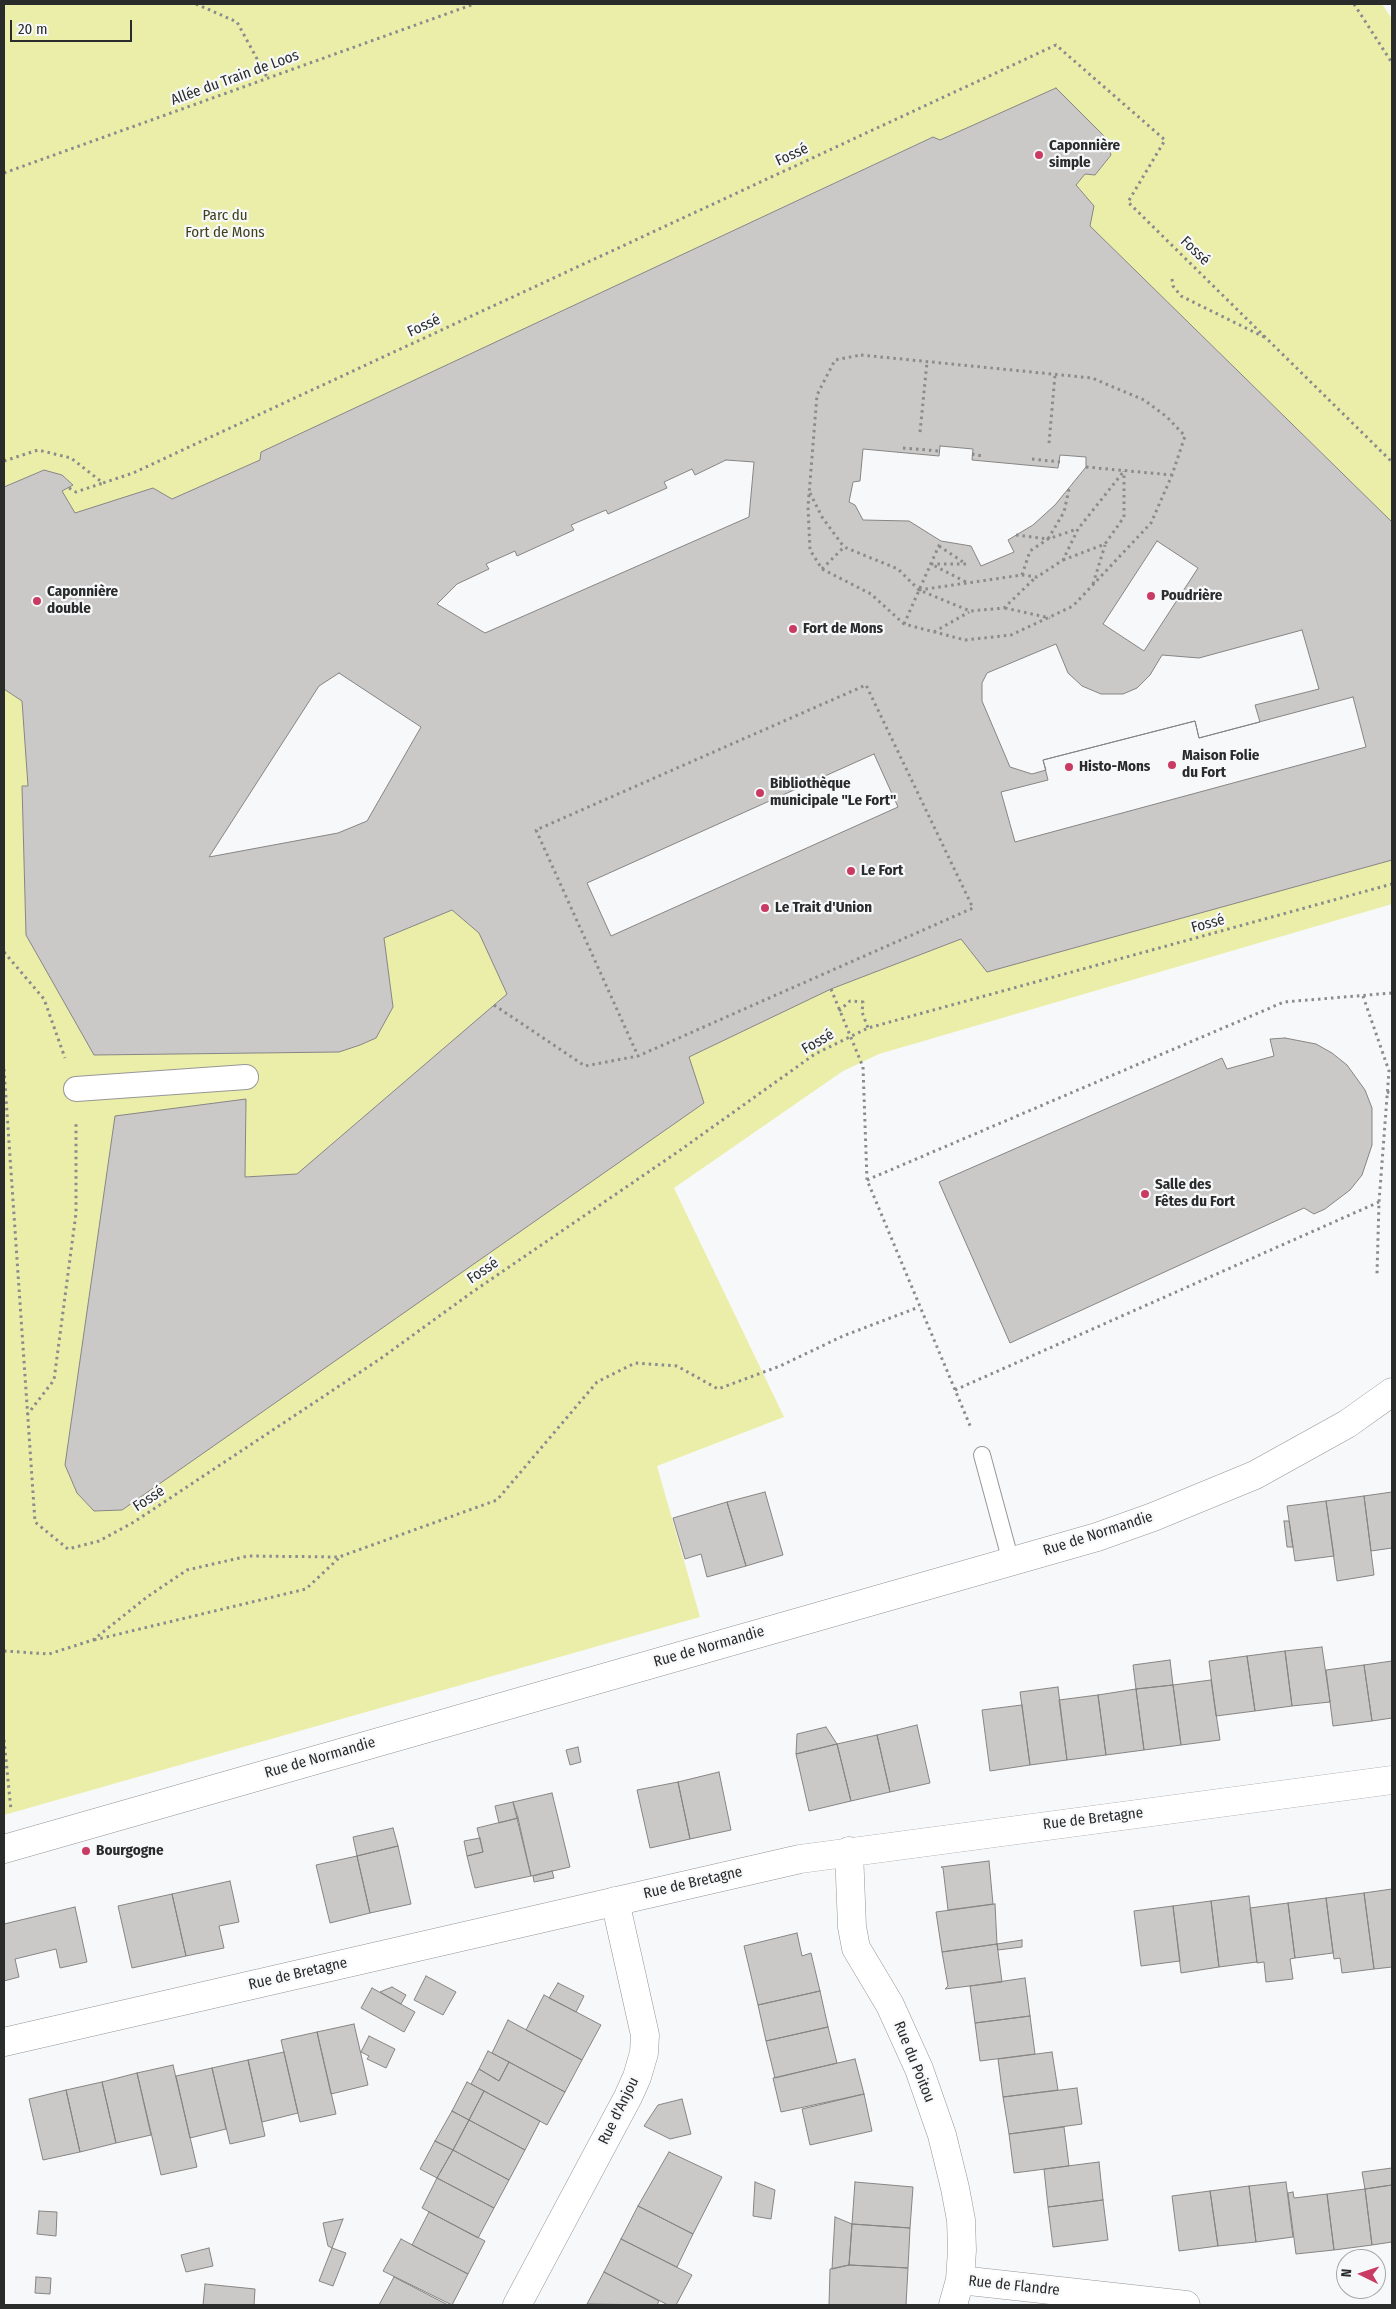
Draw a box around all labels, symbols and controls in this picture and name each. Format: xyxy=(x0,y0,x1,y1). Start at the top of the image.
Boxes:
scale bar xyxy=(12,10,135,42)
text: 20 m xyxy=(18,20,48,38)
street label: Allée du Train de Loos xyxy=(169,46,301,110)
place label: Caponnière simple xyxy=(1049,137,1120,172)
street label: Fossé xyxy=(773,140,811,170)
marker: Caponnière simple xyxy=(1033,149,1045,161)
park label: Parc du Fort de Mons xyxy=(185,207,265,242)
street label: Fossé xyxy=(1177,233,1213,269)
street label: Fossé xyxy=(405,311,443,341)
place label: Caponnière double xyxy=(47,583,118,618)
place label: Poudrière xyxy=(1161,587,1222,605)
marker: Poudrière xyxy=(1145,590,1157,602)
marker: Caponnière double xyxy=(31,595,43,607)
place label: Fort de Mons xyxy=(803,620,883,638)
marker: Fort de Mons xyxy=(787,623,799,635)
place label: Maison Folie du Fort xyxy=(1182,747,1259,782)
place label: Histo-Mons xyxy=(1079,758,1150,776)
marker: Maison Folie du Fort xyxy=(1166,759,1178,771)
marker: Histo-Mons xyxy=(1063,761,1075,773)
place label: Bibliothèque municipale "Le Fort" xyxy=(770,775,896,810)
marker: Bibliothèque municipale "Le Fort" xyxy=(754,787,766,799)
place label: Le Fort xyxy=(861,862,903,880)
marker: Le Fort xyxy=(845,865,857,877)
place label: Le Trait d'Union xyxy=(775,899,872,917)
marker: Le Trait d'Union xyxy=(759,902,771,914)
street label: Fossé xyxy=(1189,911,1227,937)
street label: Fossé xyxy=(799,1026,837,1058)
place label: Salle des Fêtes du Fort xyxy=(1155,1176,1235,1211)
marker: Salle des Fêtes du Fort xyxy=(1139,1188,1151,1200)
street label: Fossé xyxy=(464,1254,502,1288)
street label: Fossé xyxy=(130,1482,168,1516)
street label: Rue de Normandie xyxy=(1041,1508,1155,1560)
street label: Rue de Normandie xyxy=(652,1623,766,1671)
street label: Rue de Normandie xyxy=(263,1734,377,1782)
street label: Rue de Bretagne xyxy=(1042,1804,1144,1834)
place label: Bourgogne xyxy=(96,1842,164,1860)
marker: Bourgogne xyxy=(80,1845,92,1857)
street label: Rue de Bretagne xyxy=(642,1863,744,1903)
street label: Rue de Bretagne xyxy=(247,1954,349,1994)
street label: Rue du Poitou xyxy=(890,2019,938,2105)
street label: Rue d'Anjou xyxy=(595,2074,643,2148)
north arrow xyxy=(1336,2249,1386,2299)
text: N xyxy=(1338,2268,1355,2278)
street label: Rue de Flandre xyxy=(967,2272,1061,2300)

